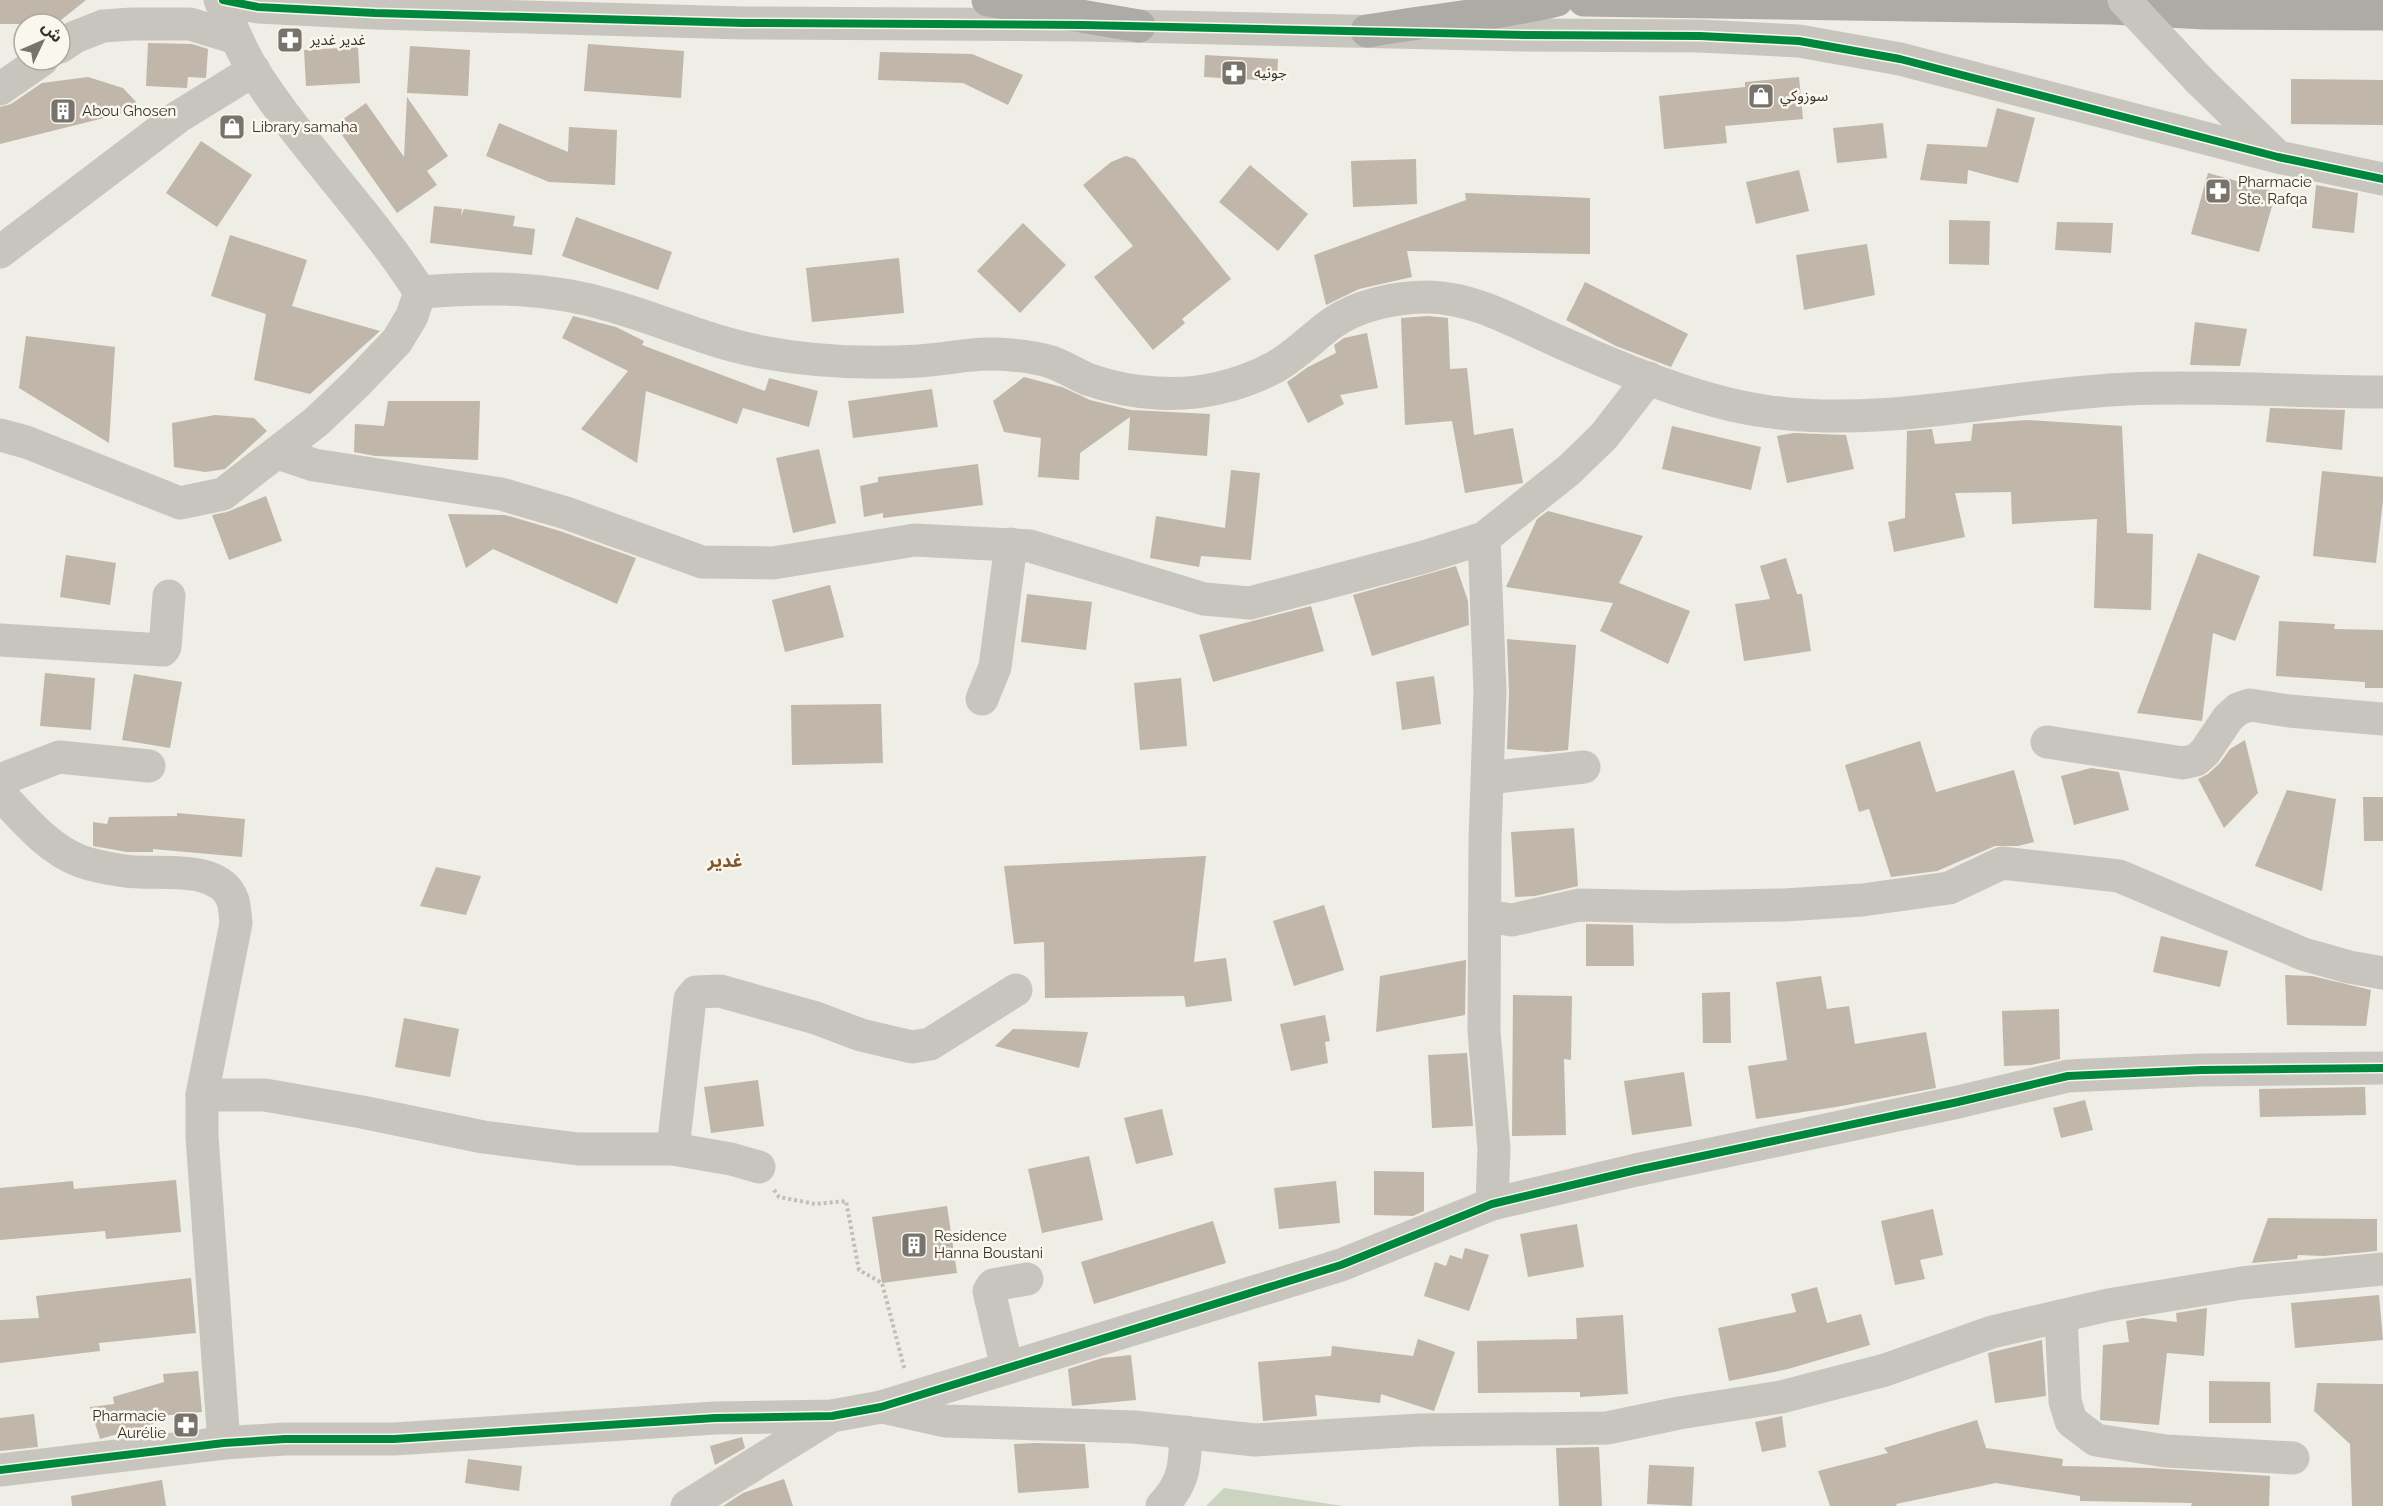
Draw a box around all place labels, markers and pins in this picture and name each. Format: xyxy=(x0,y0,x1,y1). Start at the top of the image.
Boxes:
pharmacy icon: غدير غدير xyxy=(275,25,305,55)
place label: غدير غدير xyxy=(309,31,366,49)
pharmacy icon: جونيه xyxy=(1219,58,1249,88)
place label: جونيه xyxy=(1254,64,1287,82)
shop icon: سوزوكي xyxy=(1746,81,1776,111)
place label: سوزوكي xyxy=(1780,87,1829,107)
building icon: Abou Ghosen xyxy=(48,96,78,126)
place label: Abou Ghosen xyxy=(82,102,176,120)
shop icon: Library samaha xyxy=(217,112,247,142)
place label: Library samaha xyxy=(252,118,358,136)
place label: Pharmacie Ste. Rafqa xyxy=(2238,173,2312,208)
pharmacy icon: Pharmacie Ste. Rafqa xyxy=(2203,176,2233,206)
place label: Residence Hanna Boustani xyxy=(934,1227,1043,1262)
building icon: Residence Hanna Boustani xyxy=(899,1230,929,1260)
place label: Pharmacie Aurélie xyxy=(92,1407,166,1442)
pharmacy icon: Pharmacie Aurélie xyxy=(171,1410,201,1440)

